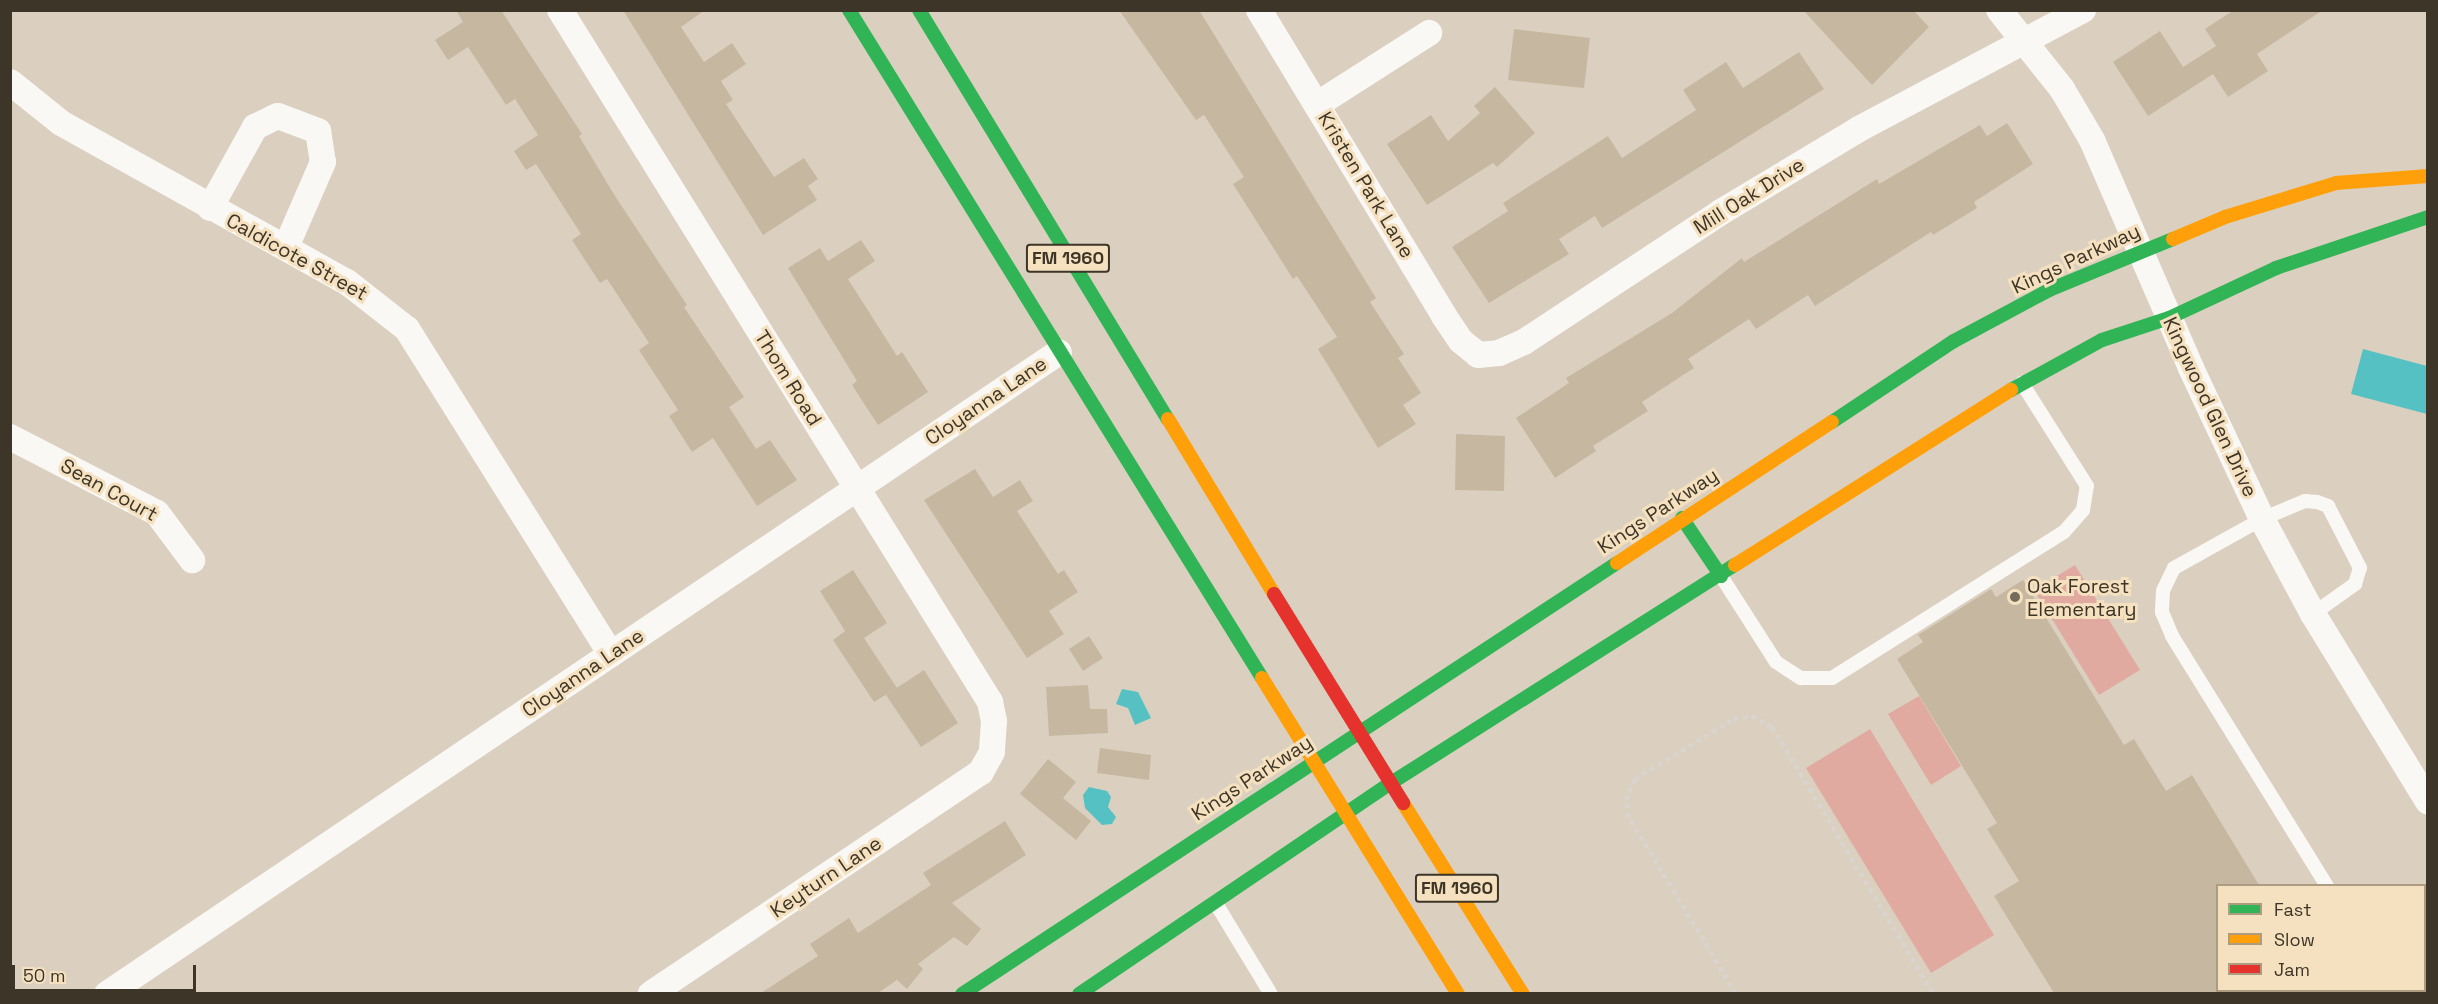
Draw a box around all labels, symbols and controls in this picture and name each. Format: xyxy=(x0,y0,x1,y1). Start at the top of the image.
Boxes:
street label: Kristen Park Lane xyxy=(1313,108,1419,262)
street label: Mill Oak Drive xyxy=(1689,152,1809,240)
street label: Caldicote Street xyxy=(222,208,372,306)
street label: Kings Parkway xyxy=(2008,219,2144,299)
road number: FM 1960 xyxy=(1024,243,1112,273)
street label: Kingwood Glen Drive xyxy=(2158,313,2262,501)
street label: Thom Road xyxy=(749,326,827,430)
street label: Cloyanna Lane xyxy=(921,351,1051,451)
street label: Sean Court xyxy=(56,454,162,526)
street label: Kings Parkway xyxy=(1593,463,1723,559)
place label: Oak Forest Elementary xyxy=(2027,574,2136,621)
marker: Oak Forest Elementary xyxy=(2008,590,2022,604)
street label: Cloyanna Lane xyxy=(518,623,648,723)
street label: Kings Parkway xyxy=(1187,730,1317,826)
street label: Keyturn Lane xyxy=(766,831,886,923)
road number: FM 1960 xyxy=(1414,873,1500,903)
legend xyxy=(2216,884,2426,992)
text: Fast xyxy=(2274,898,2311,921)
text: Slow xyxy=(2274,928,2315,951)
scale bar xyxy=(15,953,200,991)
text: Jam xyxy=(2274,958,2310,981)
text: 50 m xyxy=(23,964,65,987)

